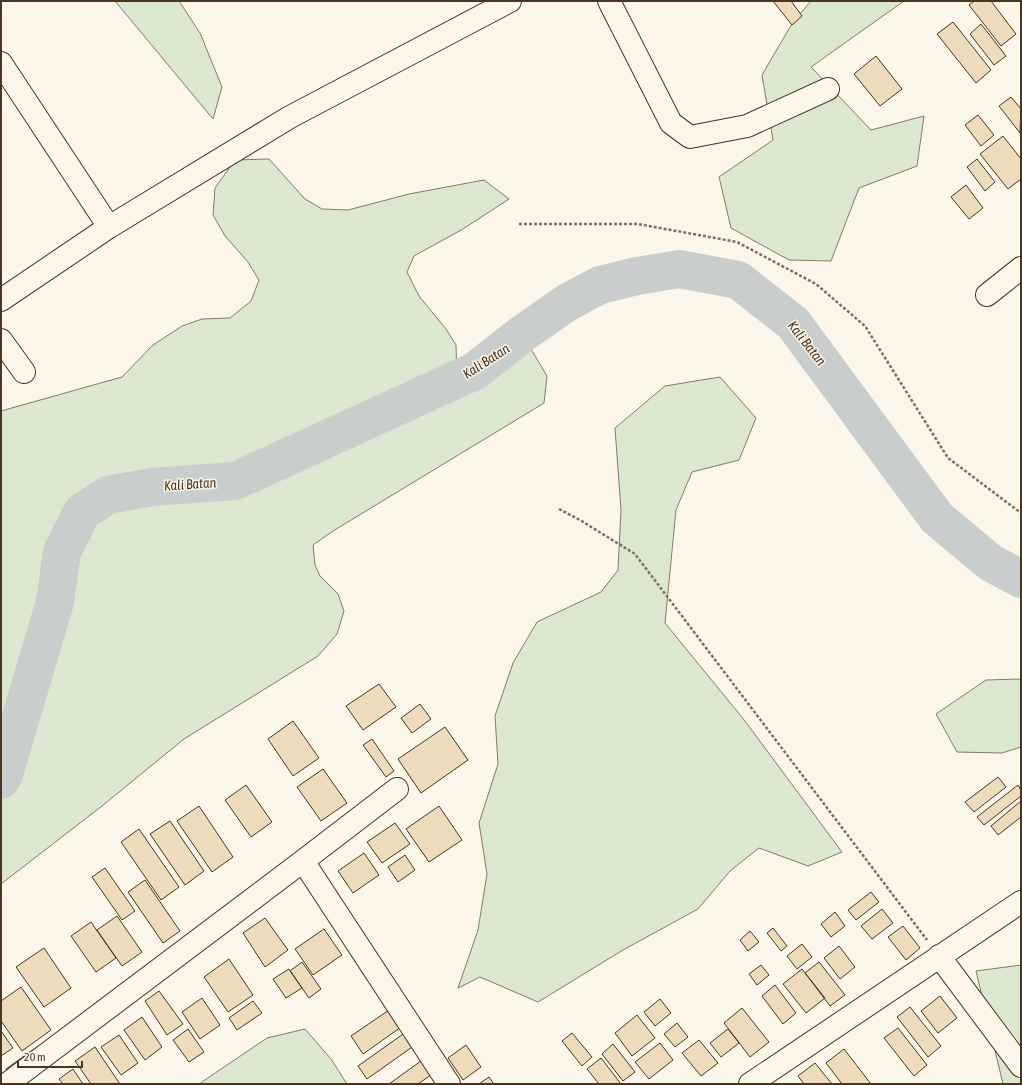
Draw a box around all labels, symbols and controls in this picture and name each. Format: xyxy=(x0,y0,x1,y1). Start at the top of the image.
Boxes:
water label: Kali Batan xyxy=(785,317,830,369)
water label: Kali Batan xyxy=(460,340,512,382)
water label: Kali Batan xyxy=(163,474,217,494)
scale bar xyxy=(18,1043,82,1069)
text: 20 m xyxy=(24,1050,46,1064)

